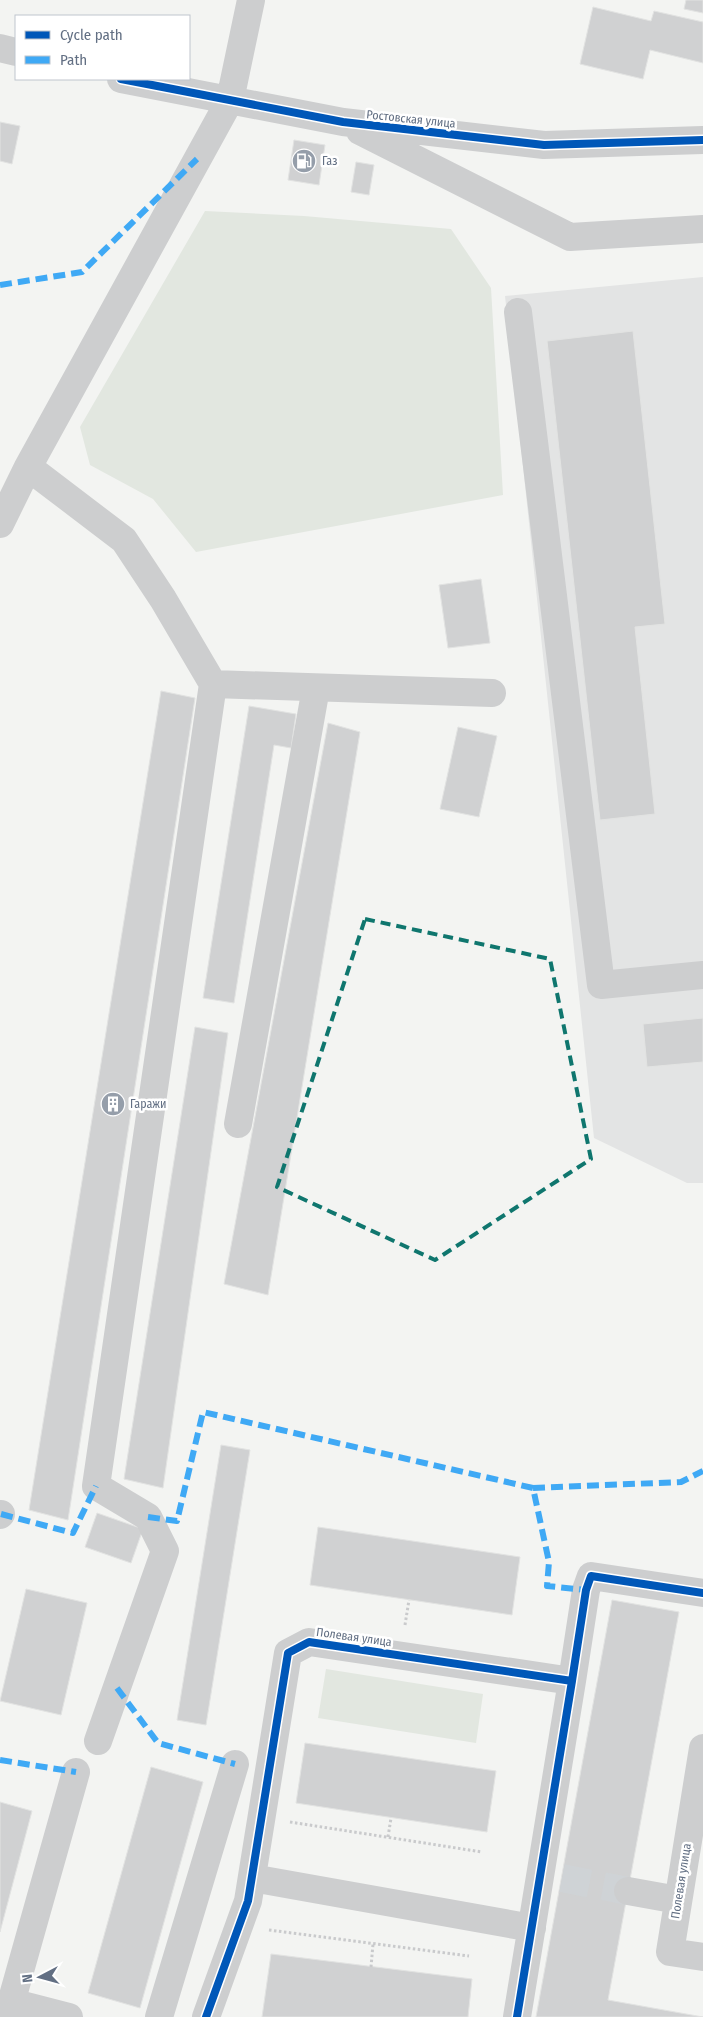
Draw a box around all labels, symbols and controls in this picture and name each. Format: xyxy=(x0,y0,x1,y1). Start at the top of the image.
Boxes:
legend xyxy=(15,15,190,80)
text: Cycle path xyxy=(60,26,123,44)
text: Path xyxy=(60,51,87,69)
street label: Ростовская улица xyxy=(366,107,456,131)
fuel station icon: Газ xyxy=(291,148,317,174)
place label: Газ xyxy=(322,154,338,168)
building icon: Гаражи xyxy=(100,1091,126,1117)
place label: Гаражи xyxy=(130,1097,166,1111)
street label: Полевая улица xyxy=(315,1625,393,1649)
street label: Полевая улица xyxy=(668,1842,694,1920)
north arrow xyxy=(15,1952,65,2002)
text: N xyxy=(19,1973,36,1983)

